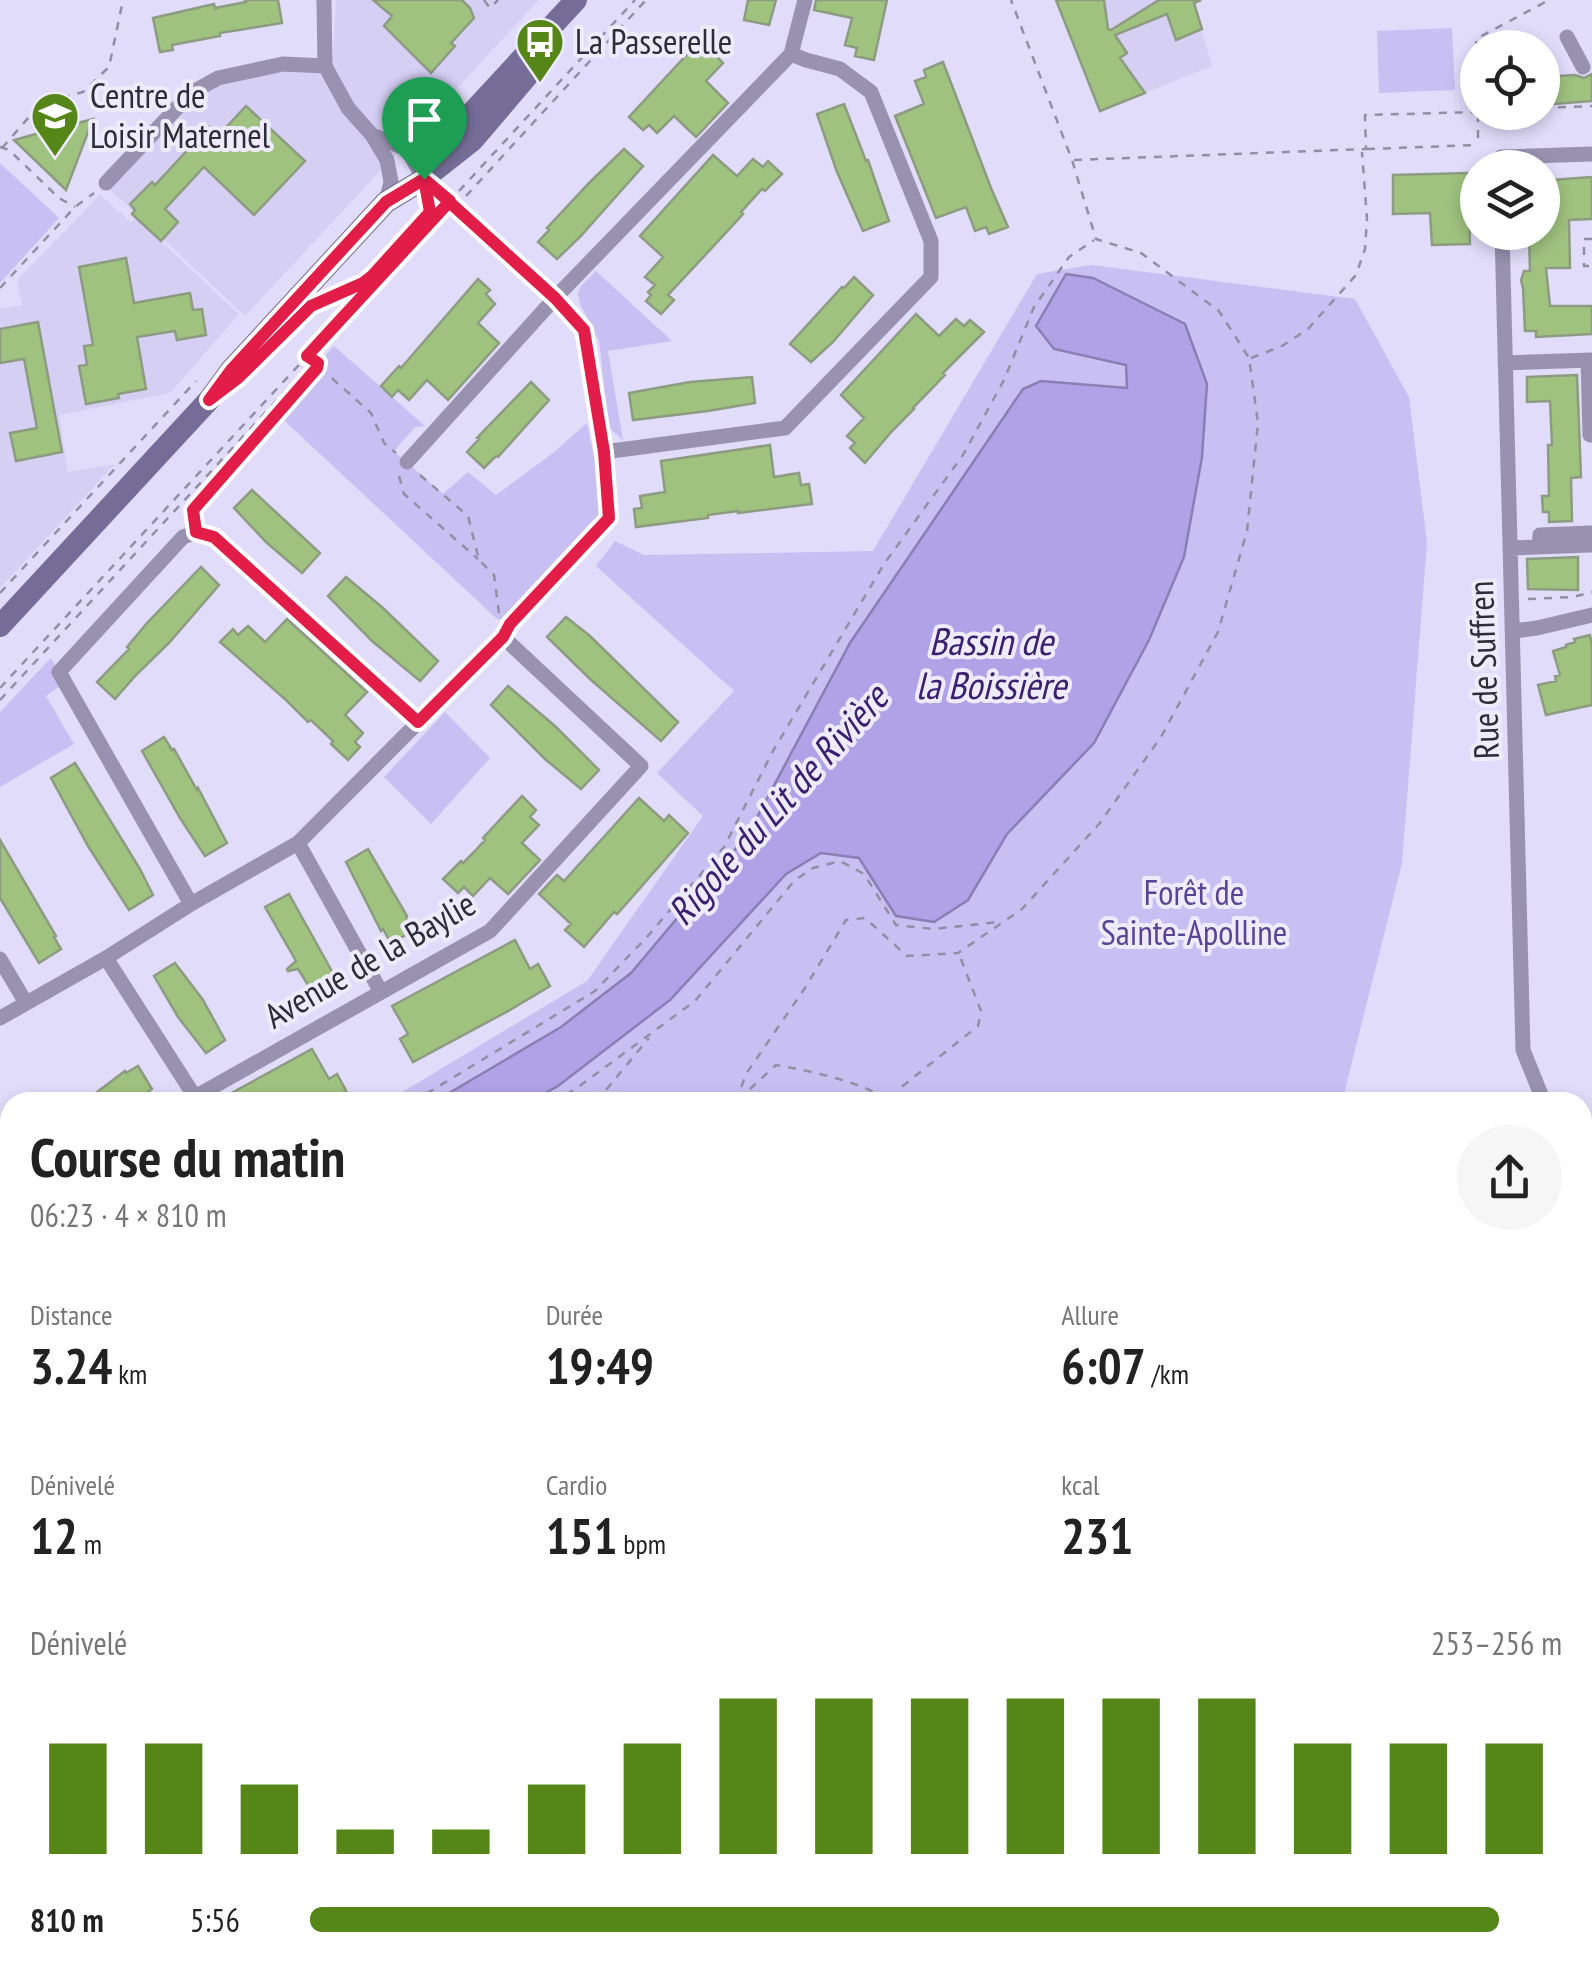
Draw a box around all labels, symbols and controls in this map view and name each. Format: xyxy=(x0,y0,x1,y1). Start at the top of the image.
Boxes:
bus stop icon: La Passerelle xyxy=(514,16,566,84)
place label: La Passerelle xyxy=(575,18,732,64)
map controls xyxy=(1460,30,1560,250)
button: locate xyxy=(1460,30,1560,130)
place label: Centre de Loisir Maternel xyxy=(90,72,270,158)
pin xyxy=(382,77,467,180)
school or university icon: Centre de Loisir Maternel xyxy=(29,90,81,158)
icon: arrive xyxy=(397,92,452,147)
button: layers xyxy=(1460,150,1560,250)
street label: Rue de Suffren xyxy=(1457,580,1509,760)
water label: Bassin de la Boissière xyxy=(916,616,1069,709)
water label: Rigole du Lit de Rivière xyxy=(656,672,899,934)
park label: Forêt de Sainte-Apolline xyxy=(1101,869,1287,955)
street label: Avenue de la Baylie xyxy=(256,880,483,1038)
text: Course du matin xyxy=(30,1121,345,1192)
button: share xyxy=(1457,1125,1562,1230)
text: 06:23 · 4 × 810 m xyxy=(30,1194,227,1236)
text: Distance xyxy=(30,1296,113,1333)
text: Durée xyxy=(546,1296,603,1333)
text: Allure xyxy=(1061,1296,1119,1333)
text: 3.24 xyxy=(30,1333,112,1398)
text: 19:49 xyxy=(546,1333,654,1398)
text: 6:07 xyxy=(1061,1333,1146,1398)
text: km xyxy=(112,1355,147,1392)
text: /km xyxy=(1146,1355,1189,1392)
text: Dénivelé xyxy=(30,1466,115,1503)
text: Cardio xyxy=(546,1466,607,1503)
text: kcal xyxy=(1061,1466,1100,1503)
text: 12 xyxy=(30,1503,78,1568)
text: 151 xyxy=(546,1503,617,1568)
text: 231 xyxy=(1061,1503,1133,1568)
text: m xyxy=(78,1525,102,1562)
text: bpm xyxy=(617,1525,666,1562)
text: Dénivelé xyxy=(30,1622,127,1664)
text: 253–256 m xyxy=(1431,1622,1562,1664)
text: 810 m xyxy=(30,1899,104,1941)
text: 5:56 xyxy=(190,1899,240,1941)

